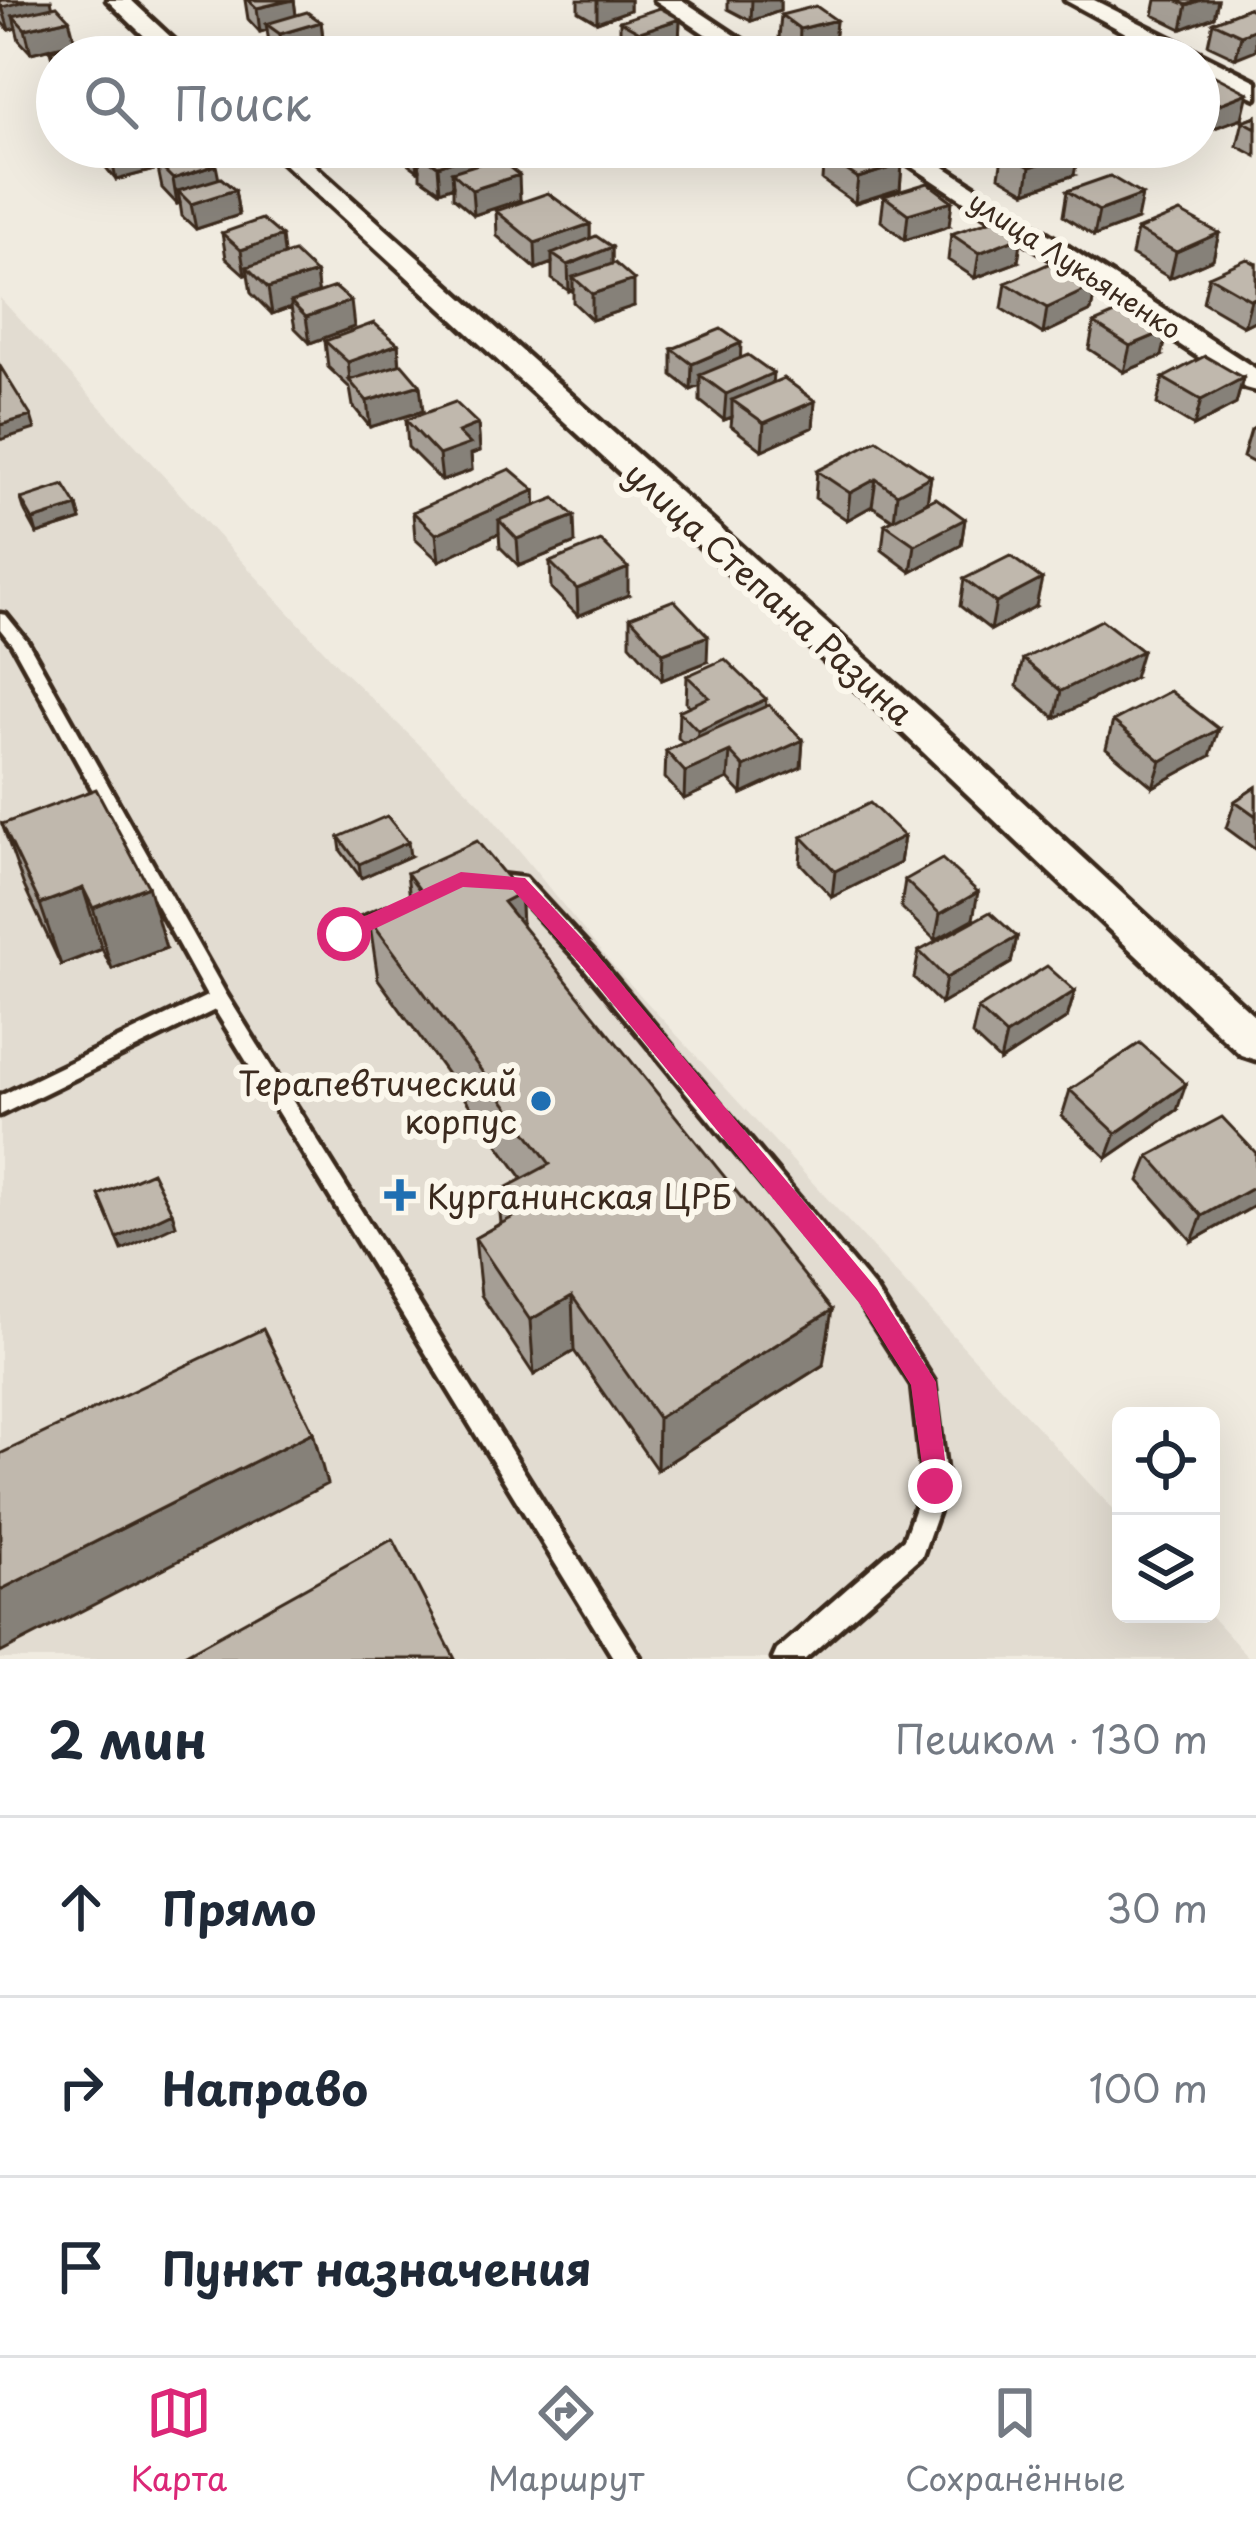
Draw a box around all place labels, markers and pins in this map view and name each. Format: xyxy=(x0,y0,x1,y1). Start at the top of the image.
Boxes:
place label: Терапевтический корпус xyxy=(238,1057,517,1145)
marker: Терапевтический корпус xyxy=(528,1088,554,1114)
place label: Курганинская ЦРБ xyxy=(427,1170,731,1220)
marker: Курганинская ЦРБ xyxy=(384,1179,416,1211)

